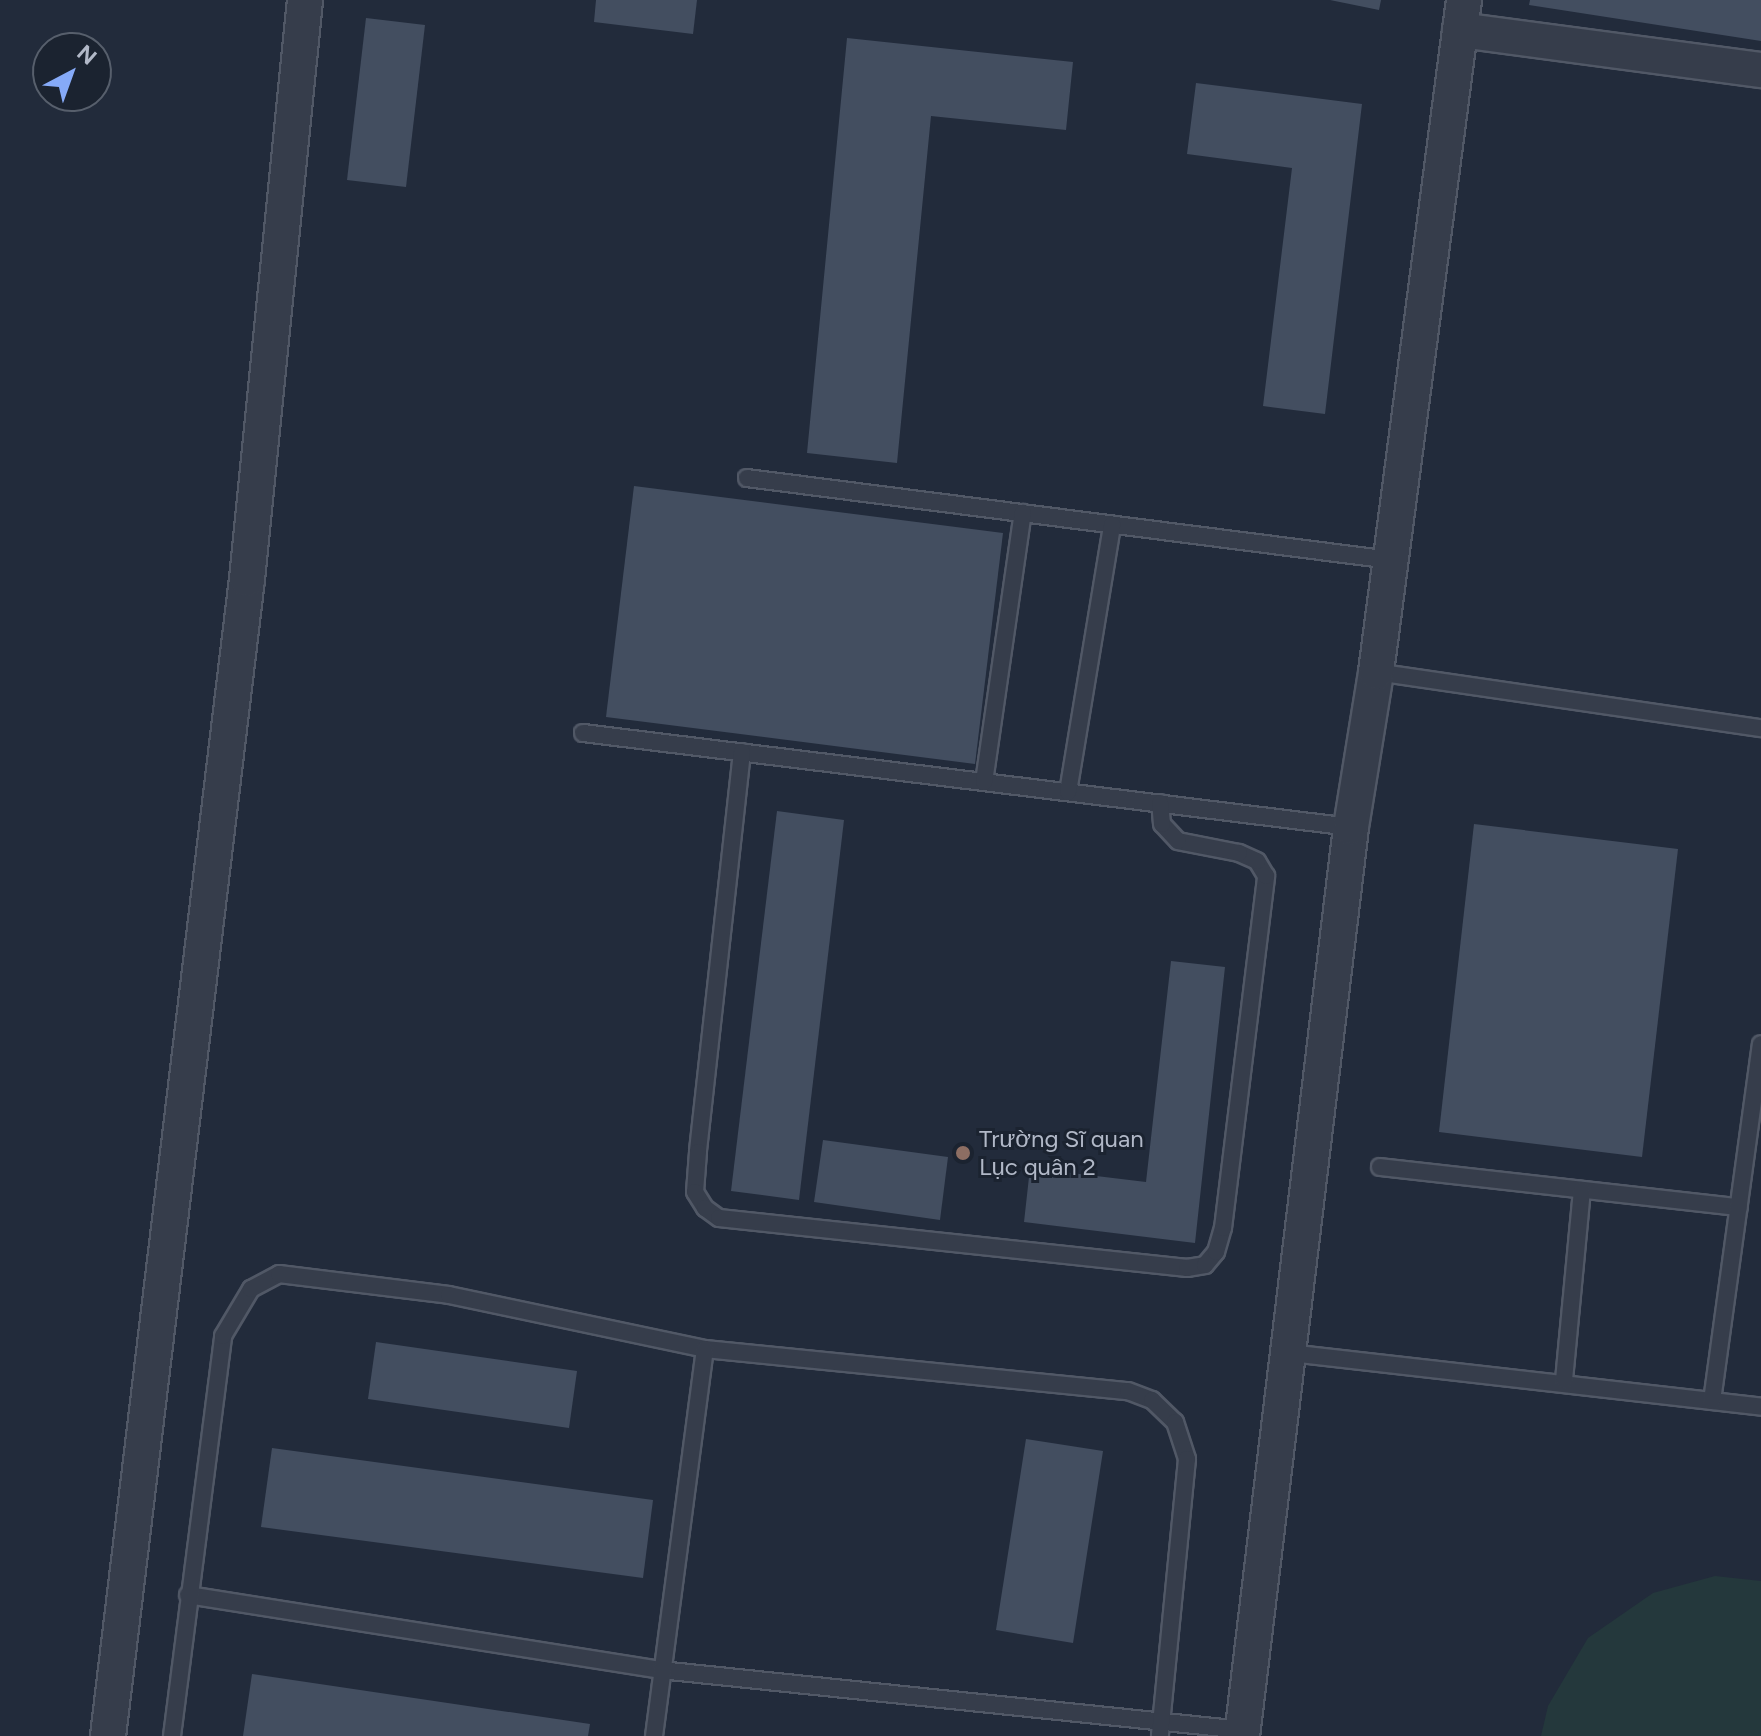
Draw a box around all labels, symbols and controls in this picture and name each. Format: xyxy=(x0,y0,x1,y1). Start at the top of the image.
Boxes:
north arrow xyxy=(32,32,112,112)
text: N xyxy=(71,39,102,71)
place label: Trường Sĩ quan Lục quân 2 xyxy=(979,1125,1144,1181)
marker: Trường Sĩ quan Lục quân 2 xyxy=(954,1144,972,1162)

